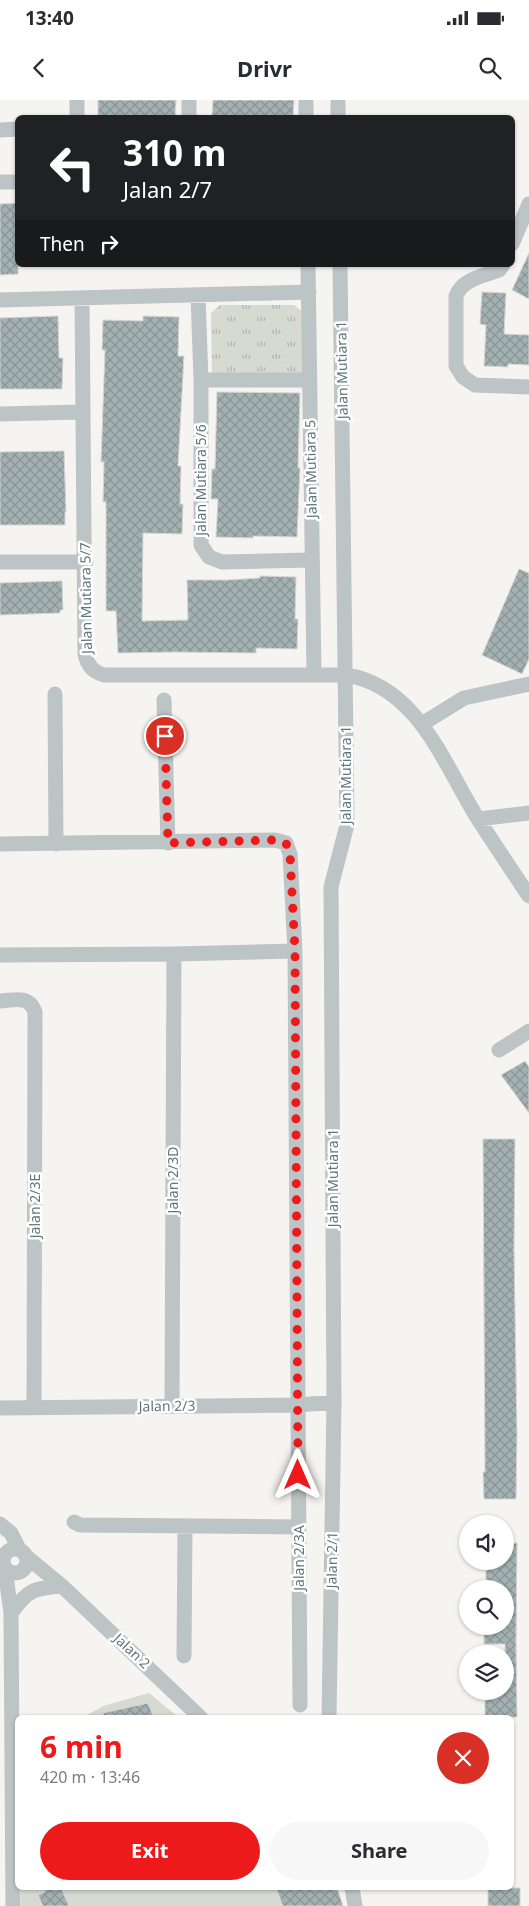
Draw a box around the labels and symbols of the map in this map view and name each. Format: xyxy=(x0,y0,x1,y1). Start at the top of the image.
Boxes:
street label: Jalan Mutiara 1 xyxy=(331,321,352,421)
street label: Jalan Mutiara 5 xyxy=(300,420,321,520)
street label: Jalan Mutiara 5/6 xyxy=(191,424,210,538)
street label: Jalan Mutiara 5/7 xyxy=(75,542,96,656)
pin xyxy=(144,715,186,757)
street label: Jalan Mutiara 1 xyxy=(336,726,355,826)
street label: Jalan Mutiara 1 xyxy=(323,1129,342,1229)
street label: Jalan 2/3D xyxy=(163,1147,182,1215)
street label: Jalan 2/3E xyxy=(25,1174,44,1240)
street label: Jalan 2/3 xyxy=(136,1396,195,1416)
position arrow xyxy=(271,1448,323,1500)
street label: Jalan 2/3A xyxy=(289,1525,308,1593)
street label: Jalan 2/1 xyxy=(321,1531,341,1590)
street label: Jalan 2 xyxy=(109,1628,155,1672)

